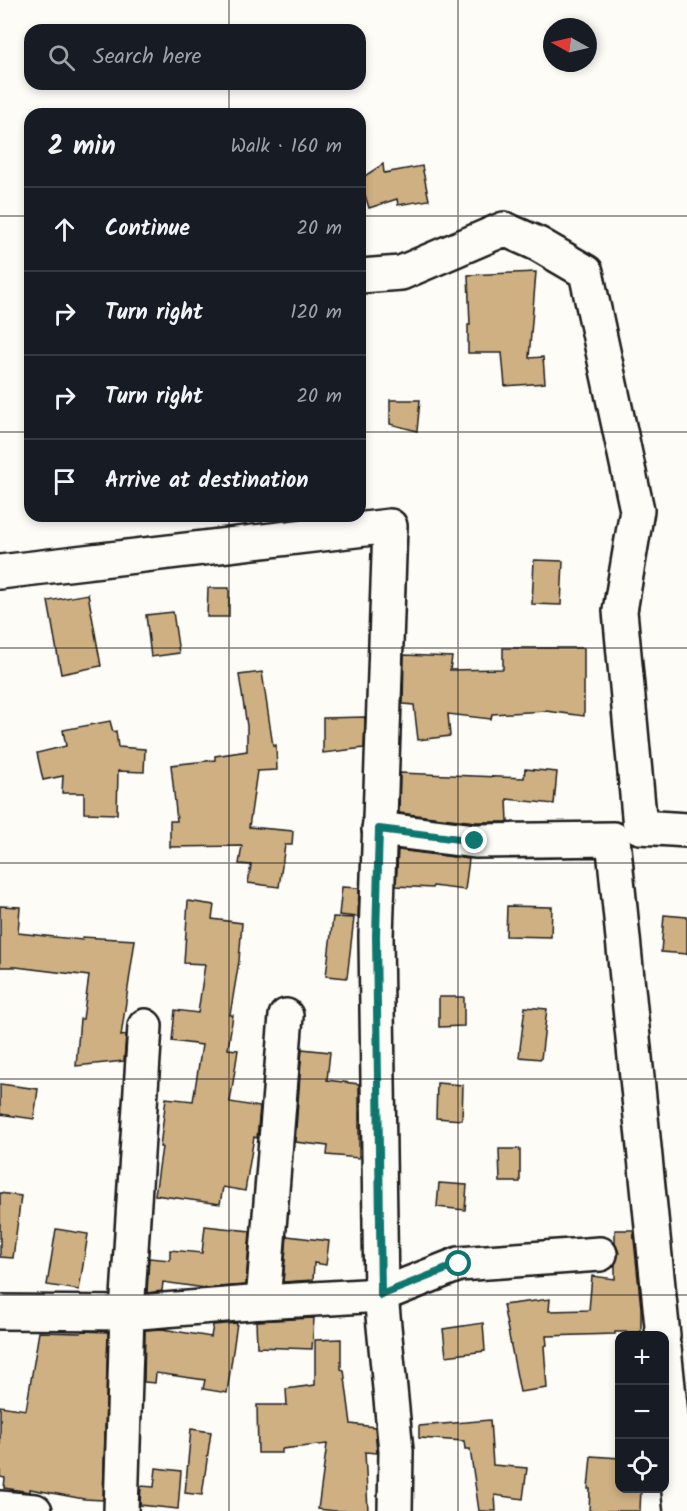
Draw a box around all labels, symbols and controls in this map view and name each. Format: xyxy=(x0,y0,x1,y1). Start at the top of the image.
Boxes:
north arrow xyxy=(543,18,597,72)
search box xyxy=(24,24,366,90)
text: Search here xyxy=(93,40,201,75)
icon: search xyxy=(45,41,78,74)
text: 2 min xyxy=(48,126,116,168)
text: Walk · 160 m xyxy=(231,131,342,163)
text: Continue xyxy=(105,212,190,247)
icon: ahead xyxy=(48,213,81,246)
text: 20 m xyxy=(296,213,342,245)
text: Turn right xyxy=(105,296,203,331)
icon: right xyxy=(48,297,81,330)
text: 120 m xyxy=(290,297,342,329)
text: Turn right xyxy=(105,380,203,415)
icon: right xyxy=(48,381,81,414)
text: 20 m xyxy=(296,381,342,413)
text: Arrive at destination xyxy=(105,464,308,499)
icon: arrive xyxy=(48,465,81,498)
route end xyxy=(461,827,487,853)
route start xyxy=(445,1250,471,1276)
map controls xyxy=(615,1331,669,1493)
button: + xyxy=(615,1331,669,1385)
button: − xyxy=(615,1385,669,1439)
button: locate xyxy=(615,1439,669,1493)

